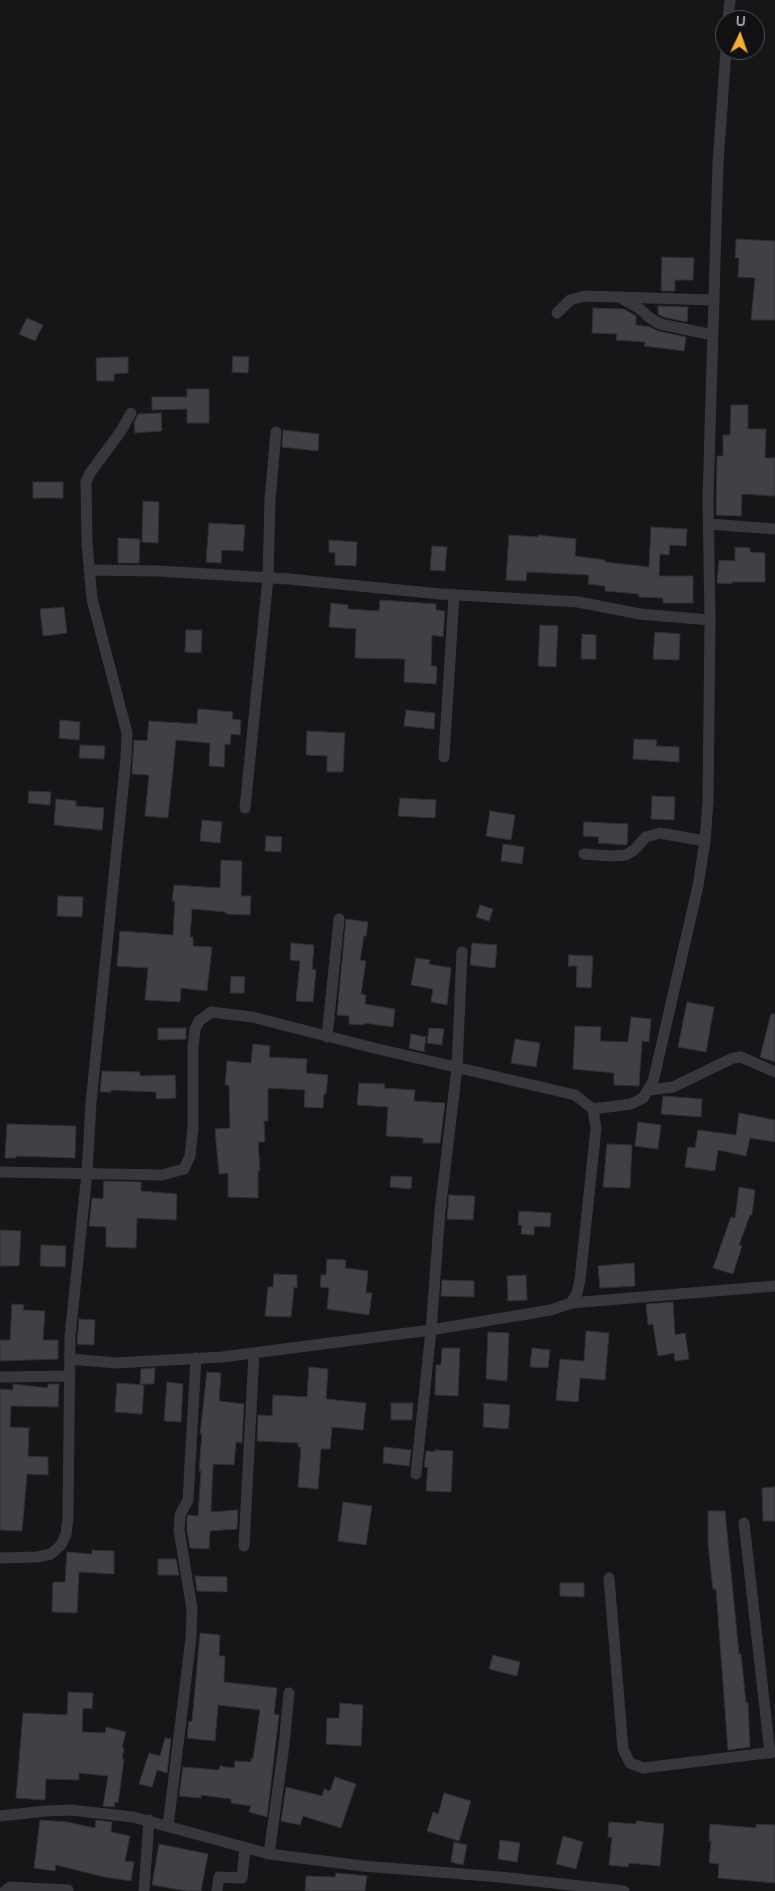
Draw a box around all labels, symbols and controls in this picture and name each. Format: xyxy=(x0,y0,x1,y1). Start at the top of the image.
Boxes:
north arrow xyxy=(715,10,765,60)
text: U xyxy=(735,12,746,30)

